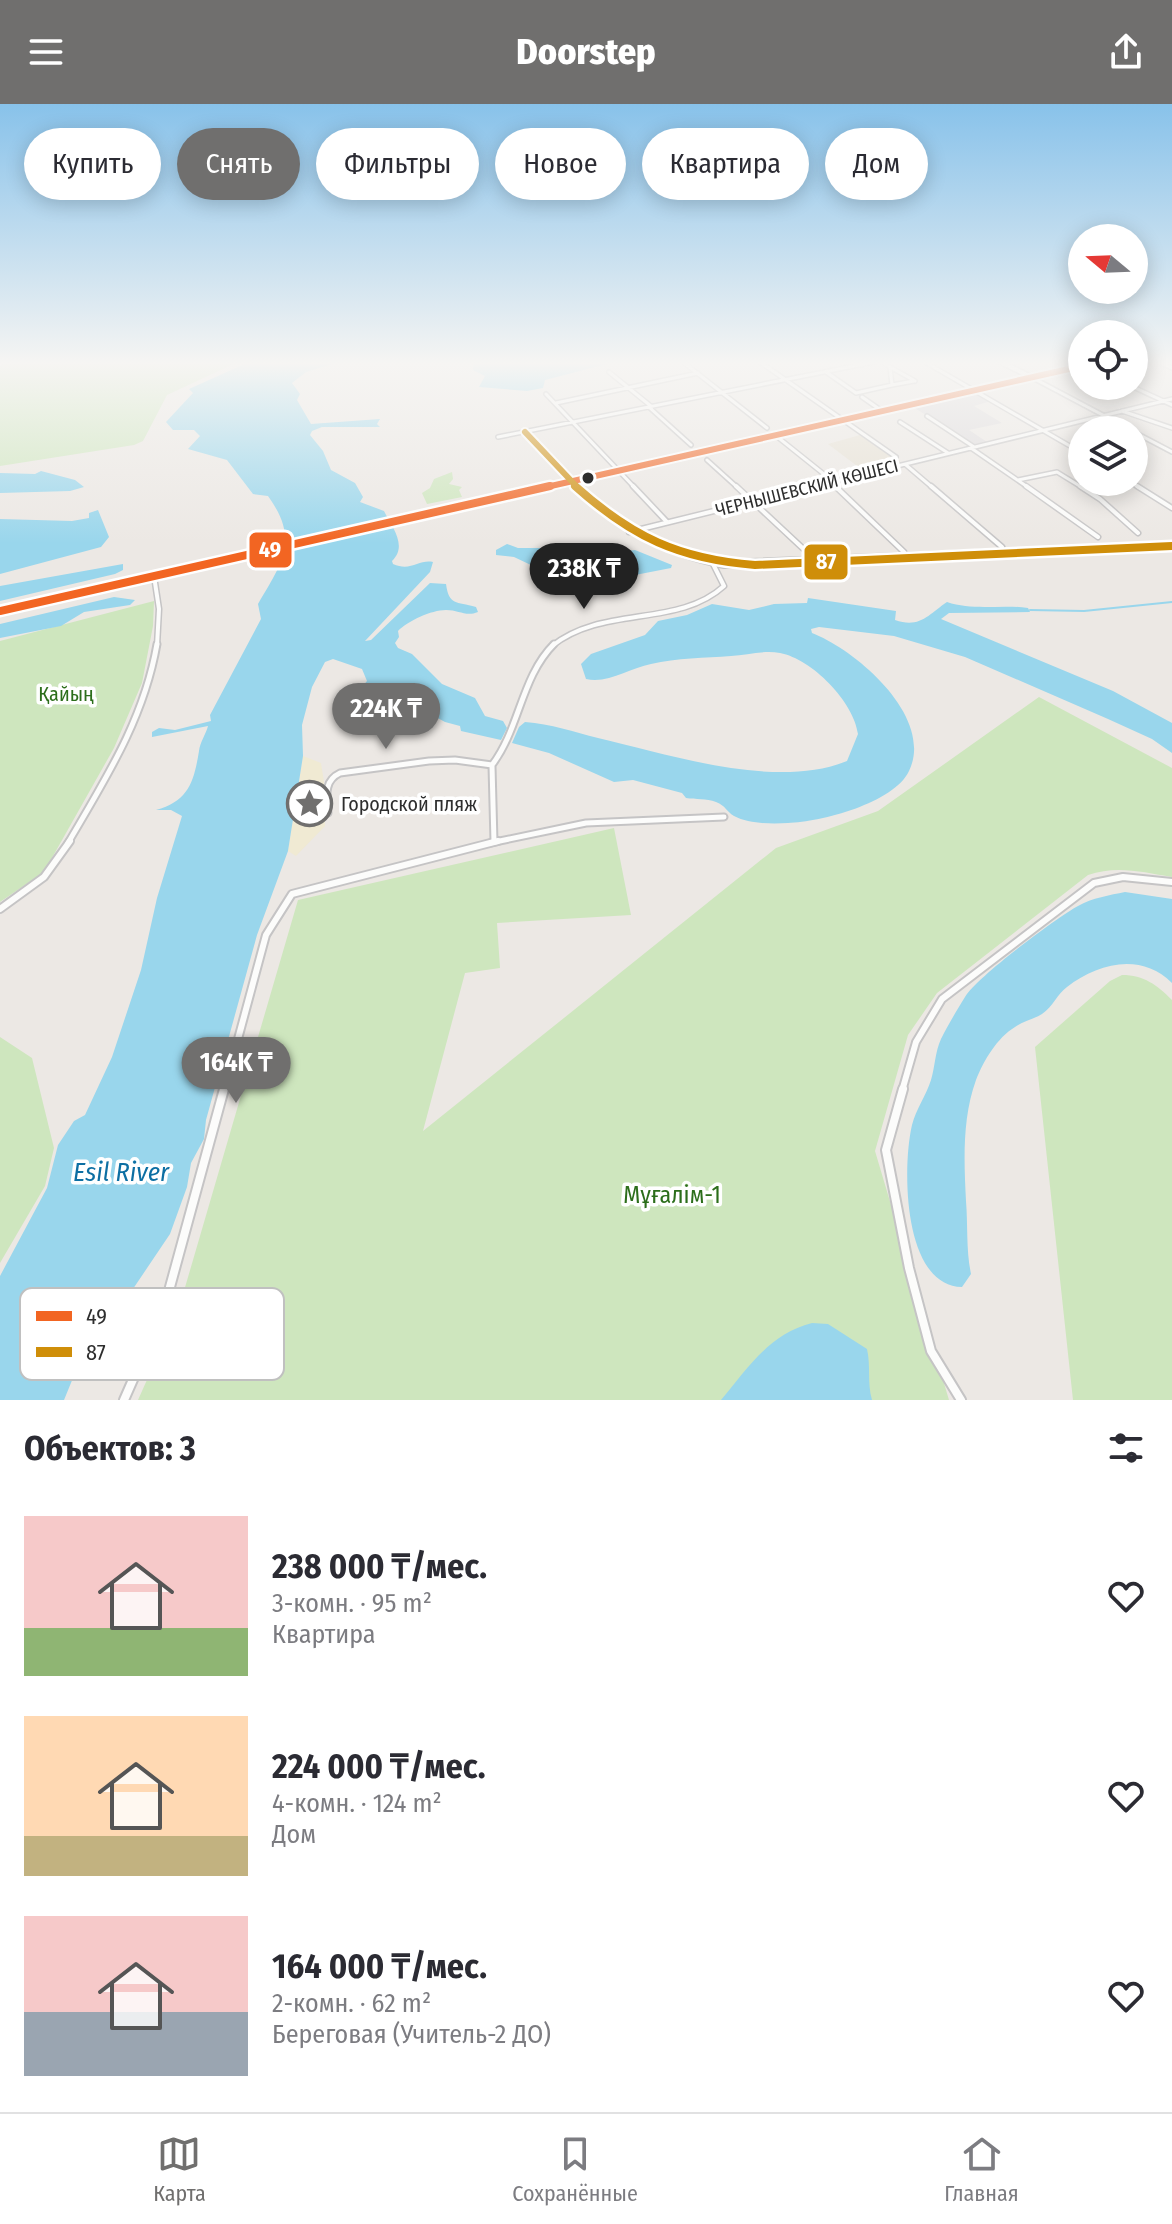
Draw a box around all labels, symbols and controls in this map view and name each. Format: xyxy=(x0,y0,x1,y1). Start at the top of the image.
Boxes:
icon: menu xyxy=(24,30,68,74)
text: Doorstep xyxy=(516,30,656,74)
icon: share xyxy=(1104,30,1148,74)
chip: Купить xyxy=(24,128,161,200)
chip: Снять xyxy=(177,128,300,200)
chip: Фильтры xyxy=(316,128,479,200)
chip: Новое xyxy=(495,128,626,200)
chip: Квартира xyxy=(642,128,809,200)
chip: Дом xyxy=(825,128,928,200)
north arrow xyxy=(1068,224,1148,304)
map controls xyxy=(1068,224,1148,496)
button: locate xyxy=(1068,320,1148,400)
button: layers xyxy=(1068,416,1148,496)
street label: ЧЕРНЫШЕВСКИЙ КӨШЕСІ xyxy=(713,455,901,521)
unlabelled marker xyxy=(580,470,596,486)
line badge: 49 xyxy=(248,531,293,569)
text: 49 xyxy=(259,536,281,563)
pin: 238K ₸ xyxy=(519,543,649,611)
line badge: 87 xyxy=(803,543,849,581)
text: 87 xyxy=(816,548,837,575)
text: 238K ₸ xyxy=(548,553,620,584)
park label: Қайың xyxy=(38,682,94,706)
pin: 224K ₸ xyxy=(321,683,451,751)
text: 224K ₸ xyxy=(350,693,422,724)
place icon: Городской пляж xyxy=(286,780,334,828)
place label: Городской пляж xyxy=(341,792,477,816)
pin: 164K ₸ xyxy=(171,1037,301,1105)
text: 164K ₸ xyxy=(200,1047,272,1078)
water label: Esil River xyxy=(73,1157,170,1188)
park label: Мұғалім-1 xyxy=(623,1181,721,1209)
legend xyxy=(20,1288,284,1380)
text: 49 xyxy=(86,1303,107,1330)
text: 87 xyxy=(86,1339,106,1366)
icon: filters xyxy=(1104,1426,1148,1470)
text: Объектов: 3 xyxy=(24,1428,196,1469)
text: 238 000 ₸/мес. xyxy=(272,1546,487,1587)
icon: home xyxy=(88,1548,184,1644)
icon: heart xyxy=(1104,1574,1148,1618)
text: 3-комн. · 95 m² xyxy=(272,1588,432,1619)
text: Квартира xyxy=(272,1619,376,1650)
text: 224 000 ₸/мес. xyxy=(272,1746,486,1787)
icon: home xyxy=(88,1748,184,1844)
icon: heart xyxy=(1104,1774,1148,1818)
text: 4-комн. · 124 m² xyxy=(272,1788,442,1819)
text: Дом xyxy=(272,1819,316,1850)
text: 164 000 ₸/мес. xyxy=(272,1946,487,1987)
icon: home xyxy=(88,1948,184,2044)
icon: heart xyxy=(1104,1974,1148,2018)
text: 2-комн. · 62 m² xyxy=(272,1988,431,2019)
text: Береговая (Учитель-2 ДО) xyxy=(272,2019,551,2050)
tab: Карта xyxy=(153,2132,206,2207)
tab: Сохранённые xyxy=(512,2132,638,2207)
tab: Главная xyxy=(944,2132,1019,2207)

